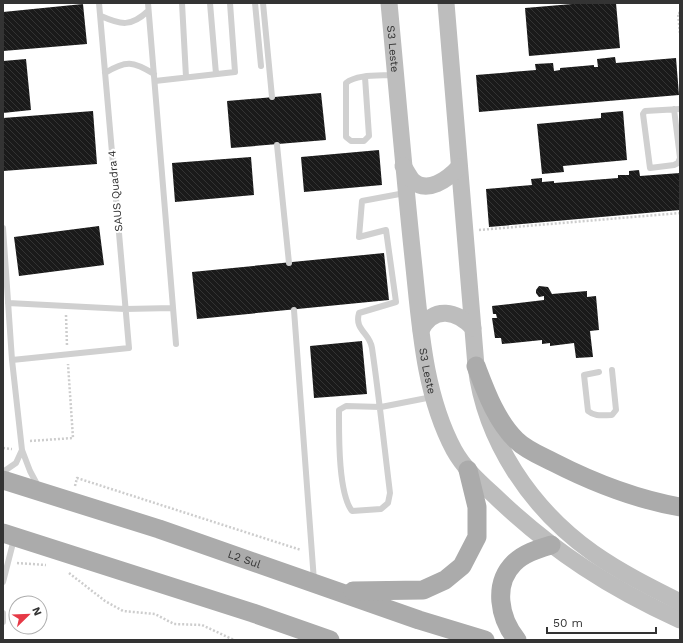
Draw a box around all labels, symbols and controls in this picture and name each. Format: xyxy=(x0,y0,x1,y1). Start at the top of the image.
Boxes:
street label: S3 Leste xyxy=(384,25,401,73)
street label: SAUS Quadra 4 xyxy=(105,150,126,232)
street label: S3 Leste xyxy=(416,347,438,395)
street label: L2 Sul xyxy=(226,548,263,571)
north arrow xyxy=(8,595,48,635)
text: N xyxy=(29,605,44,618)
scale bar xyxy=(547,609,656,635)
text: 50 m xyxy=(553,616,583,630)

